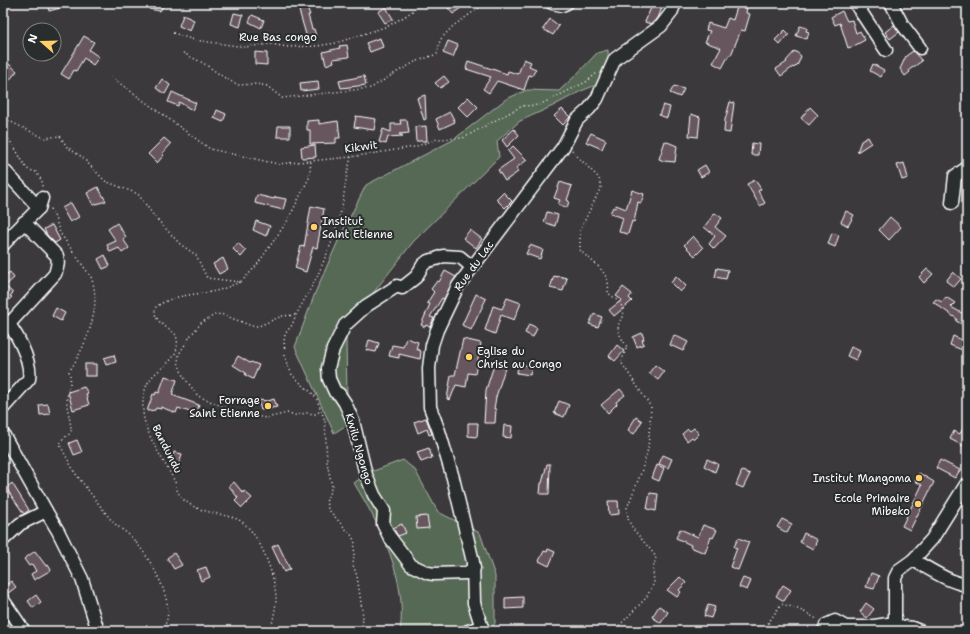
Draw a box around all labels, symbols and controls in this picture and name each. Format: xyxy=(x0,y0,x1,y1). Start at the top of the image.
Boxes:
north arrow xyxy=(22,22,62,62)
street label: Rue Bas congo xyxy=(239,30,317,45)
text: N xyxy=(25,32,42,45)
street label: Kikwit xyxy=(343,137,379,157)
place label: Institut Saint Etienne xyxy=(322,214,393,242)
marker: Institut Saint Etienne xyxy=(309,222,319,232)
street label: Rue du Lac xyxy=(451,237,498,294)
place label: Eglise du Christ au Congo xyxy=(477,344,562,372)
marker: Eglise du Christ au Congo xyxy=(464,352,474,362)
place label: Forrage Saint Etienne xyxy=(189,393,260,421)
marker: Forrage Saint Etienne xyxy=(263,401,273,411)
street label: Kwilu Ngongo xyxy=(342,411,376,487)
street label: Bandundu xyxy=(148,422,186,476)
place label: Institut Mangoma xyxy=(813,471,911,486)
marker: Institut Mangoma xyxy=(914,473,924,483)
place label: Ecole Primaire Mibeko xyxy=(834,491,910,519)
marker: Ecole Primaire Mibeko xyxy=(913,499,923,509)

